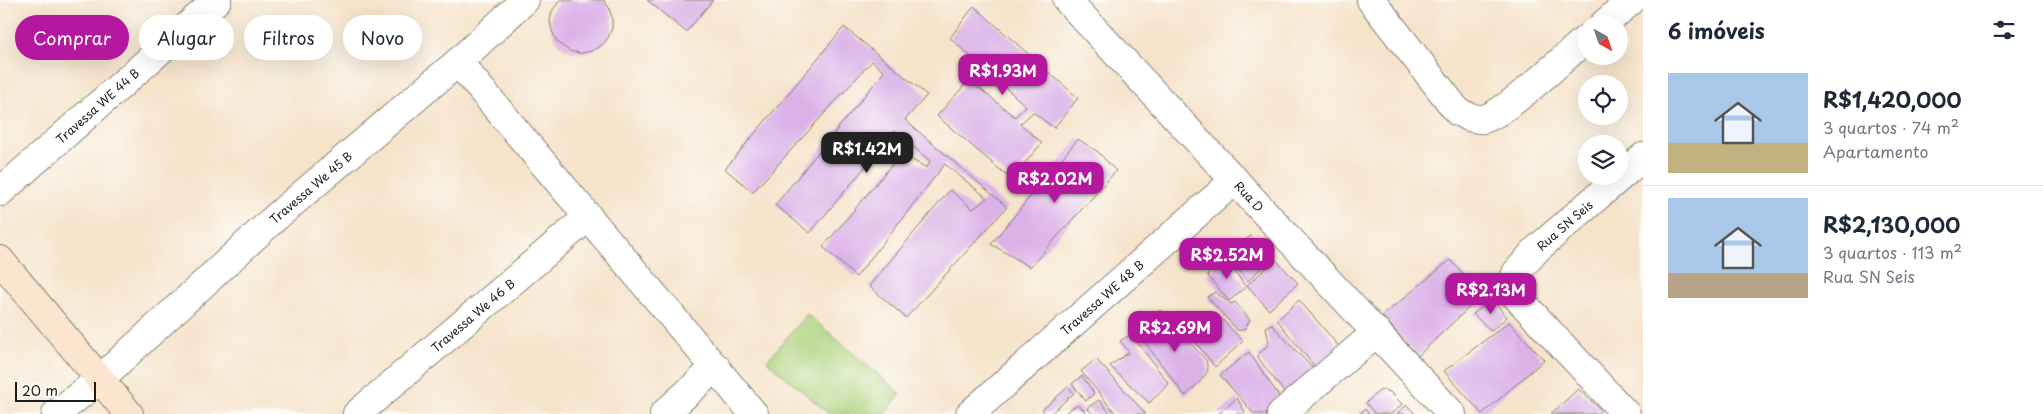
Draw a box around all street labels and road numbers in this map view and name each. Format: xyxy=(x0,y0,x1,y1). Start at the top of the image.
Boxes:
street label: Travessa WE 44 B xyxy=(52,64,143,148)
street label: Travessa We 45 B xyxy=(265,147,356,228)
street label: Rua D xyxy=(1231,177,1268,216)
street label: Rua SN Seis xyxy=(1533,195,1597,255)
street label: Travessa WE 48 B xyxy=(1056,256,1148,339)
street label: Travessa We 46 B xyxy=(427,274,519,356)

